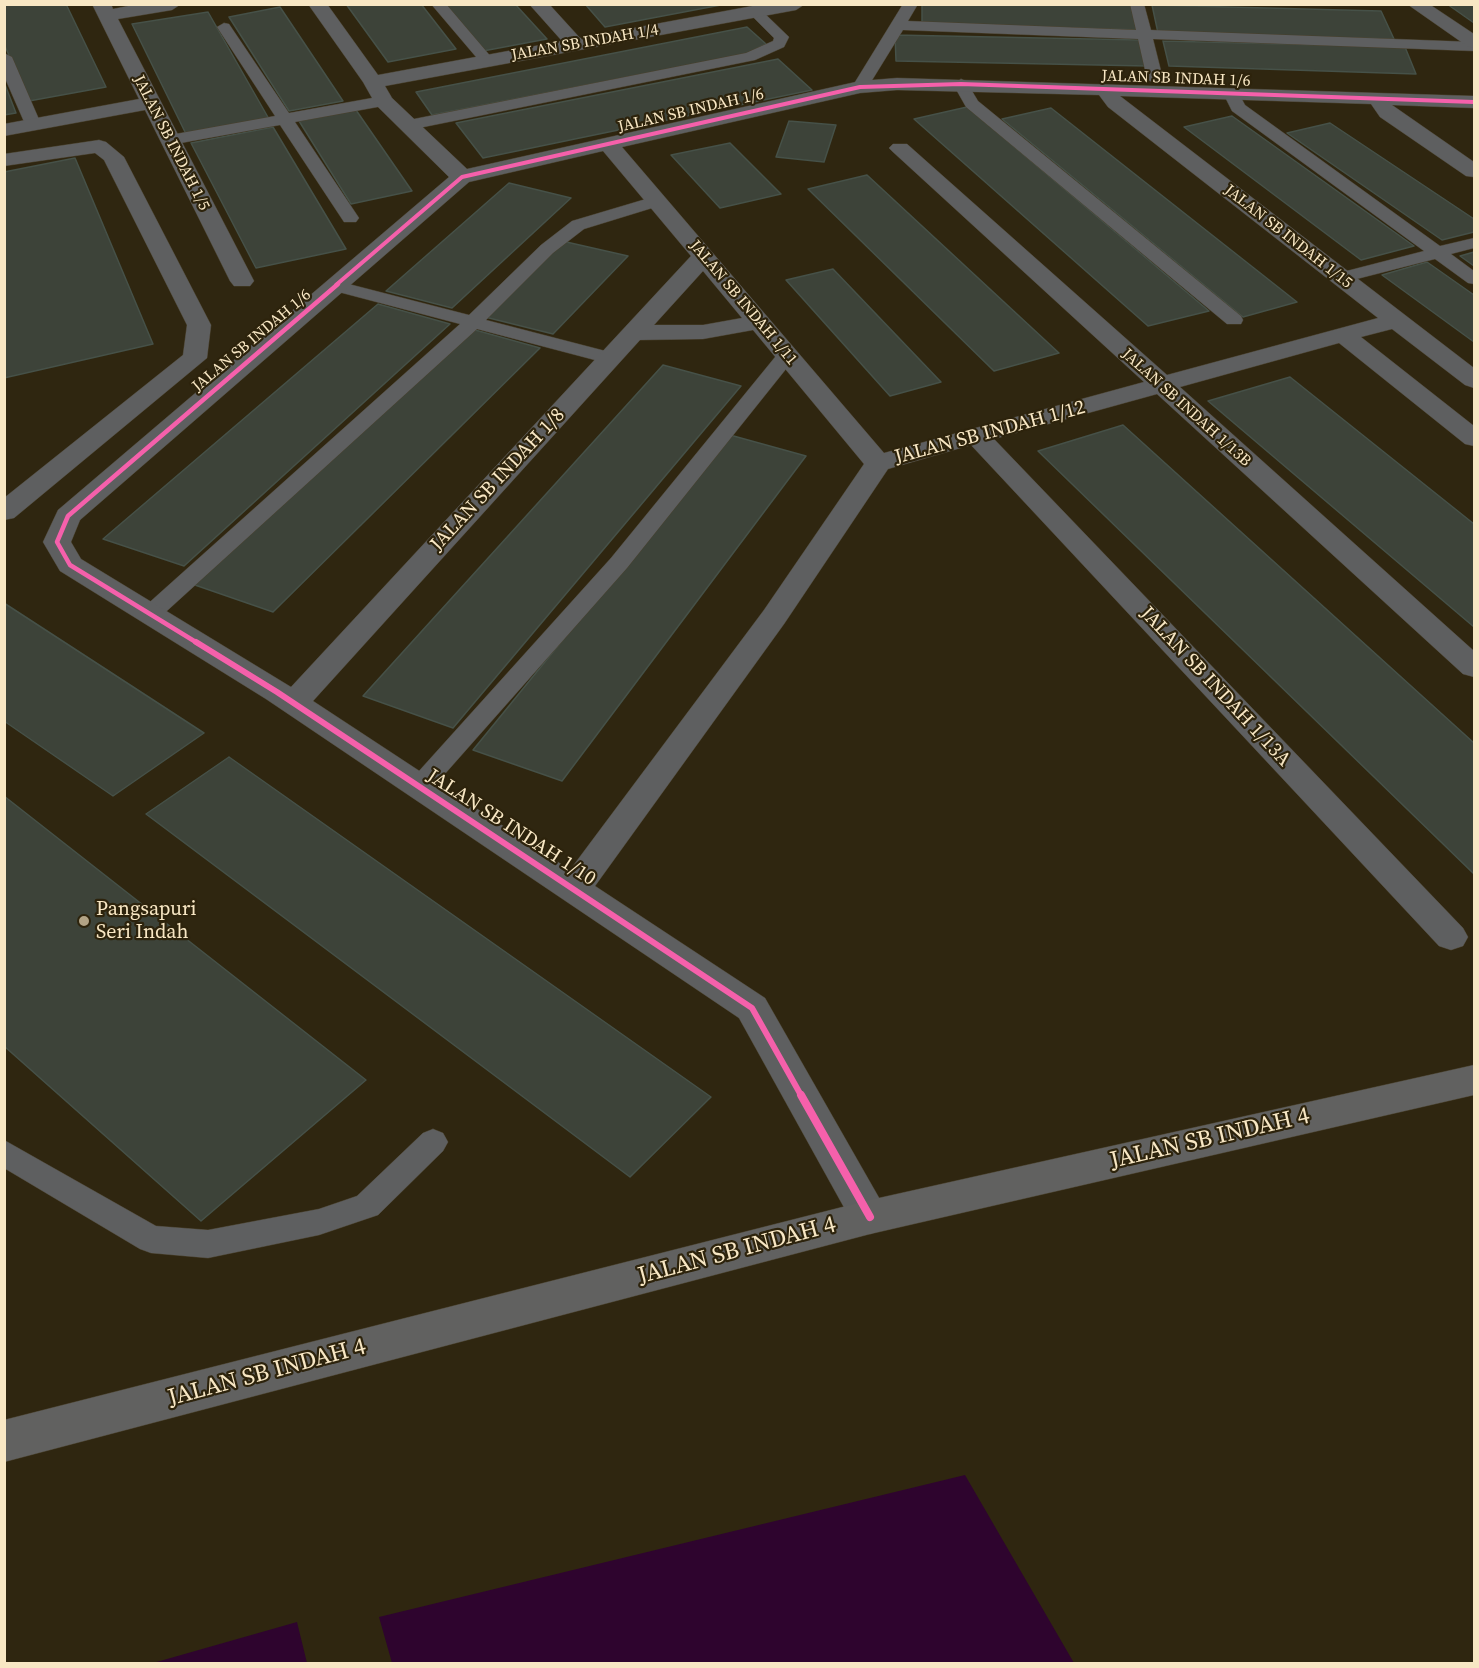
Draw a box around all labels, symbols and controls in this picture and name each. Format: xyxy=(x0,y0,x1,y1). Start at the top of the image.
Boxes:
street label: JALAN SB INDAH 1/4 xyxy=(510,21,660,65)
street label: JALAN SB INDAH 1/6 xyxy=(1101,67,1251,91)
street label: JALAN SB INDAH 1/5 xyxy=(129,72,213,214)
street label: JALAN SB INDAH 1/6 xyxy=(616,85,766,137)
street label: JALAN SB INDAH 1/15 xyxy=(1220,181,1356,293)
street label: JALAN SB INDAH 1/11 xyxy=(685,237,801,369)
street label: JALAN SB INDAH 1/6 xyxy=(189,286,315,396)
street label: JALAN SB INDAH 1/13B xyxy=(1117,345,1255,471)
street label: JALAN SB INDAH 1/12 xyxy=(892,396,1088,470)
street label: JALAN SB INDAH 1/8 xyxy=(426,404,570,556)
street label: JALAN SB INDAH 1/13A xyxy=(1135,602,1295,772)
street label: JALAN SB INDAH 1/10 xyxy=(422,764,600,892)
place label: Pangsapuri Seri Indah xyxy=(96,898,196,945)
marker: Pangsapuri Seri Indah xyxy=(77,914,91,928)
street label: JALAN SB INDAH 4 xyxy=(1107,1102,1313,1176)
street label: JALAN SB INDAH 4 xyxy=(635,1211,839,1291)
street label: JALAN SB INDAH 4 xyxy=(165,1333,369,1413)

